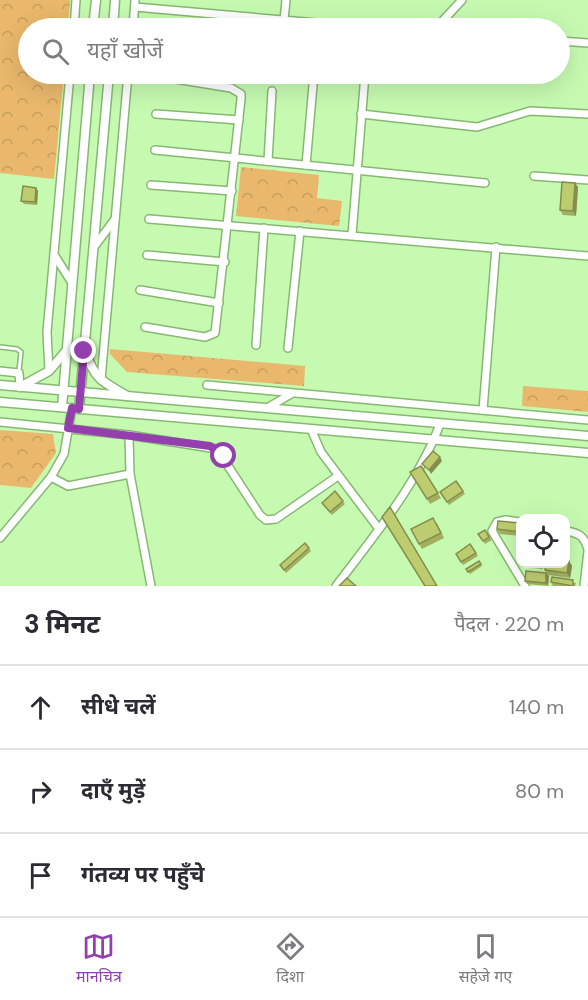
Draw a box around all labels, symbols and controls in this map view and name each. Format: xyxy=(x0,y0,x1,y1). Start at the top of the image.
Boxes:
search box xyxy=(18,18,570,84)
icon: search xyxy=(39,35,72,68)
text: यहाँ खोजें xyxy=(87,36,163,65)
route end xyxy=(70,337,96,363)
route start xyxy=(210,442,236,468)
map controls xyxy=(516,514,570,568)
button: locate xyxy=(516,514,570,568)
text: 3 मिनट xyxy=(24,607,100,641)
text: पैदल · 220 m xyxy=(454,611,564,637)
icon: ahead xyxy=(24,691,57,724)
text: सीधे चलें xyxy=(81,692,156,721)
text: 140 m xyxy=(509,694,564,720)
icon: right xyxy=(24,775,57,808)
text: दाएँ मुड़ें xyxy=(81,776,145,805)
text: 80 m xyxy=(515,778,564,804)
icon: arrive xyxy=(24,859,57,892)
text: गंतव्य पर पहुँचे xyxy=(81,860,204,889)
tab: मानचित्र xyxy=(76,930,122,989)
tab: दिशा xyxy=(274,930,307,989)
tab: सहेजे गए xyxy=(459,930,512,989)

